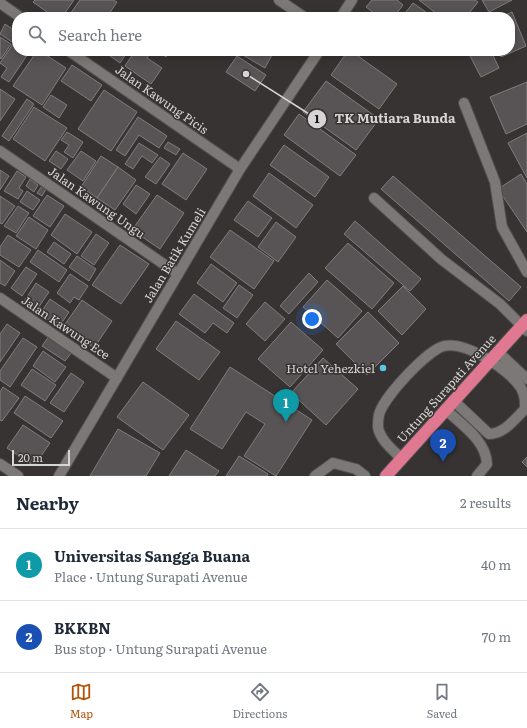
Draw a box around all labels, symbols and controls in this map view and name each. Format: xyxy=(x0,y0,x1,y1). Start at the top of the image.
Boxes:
search box xyxy=(12,12,515,56)
icon: search xyxy=(26,23,48,45)
text: Search here xyxy=(58,23,142,46)
street label: Jalan Kawung Picis xyxy=(112,60,213,138)
callout: TK Mutiara Bunda xyxy=(307,106,464,131)
text: TK Mutiara Bunda xyxy=(335,108,456,127)
text: 1 xyxy=(315,109,320,127)
street label: Jalan Kawung Ungu xyxy=(45,162,150,243)
street label: Jalan Batik Kumeli xyxy=(139,204,209,306)
street label: Jalan Kawung Ece xyxy=(18,291,114,363)
your location xyxy=(302,309,322,329)
street label: Untung Surapati Avenue xyxy=(392,330,500,446)
place label: Hotel Yehezkiel xyxy=(286,359,375,377)
marker: Hotel Yehezkiel xyxy=(378,363,388,373)
pin: 1 xyxy=(273,389,299,422)
pin: 2 xyxy=(430,429,456,462)
scale bar xyxy=(12,448,70,467)
text: 20 m xyxy=(18,449,43,465)
text: Nearby xyxy=(16,490,79,515)
text: 2 results xyxy=(460,493,511,512)
text: Universitas Sangga Buana xyxy=(54,544,250,567)
text: 1 xyxy=(26,555,32,574)
text: 40 m xyxy=(481,555,511,574)
text: Place · Untung Surapati Avenue xyxy=(54,567,248,586)
text: BKKBN xyxy=(54,616,111,639)
text: 2 xyxy=(26,627,32,646)
text: 70 m xyxy=(482,627,511,646)
text: Bus stop · Untung Surapati Avenue xyxy=(54,639,267,658)
tab: Map xyxy=(70,681,93,721)
tab: Directions xyxy=(232,681,287,721)
tab: Saved xyxy=(427,681,457,721)

